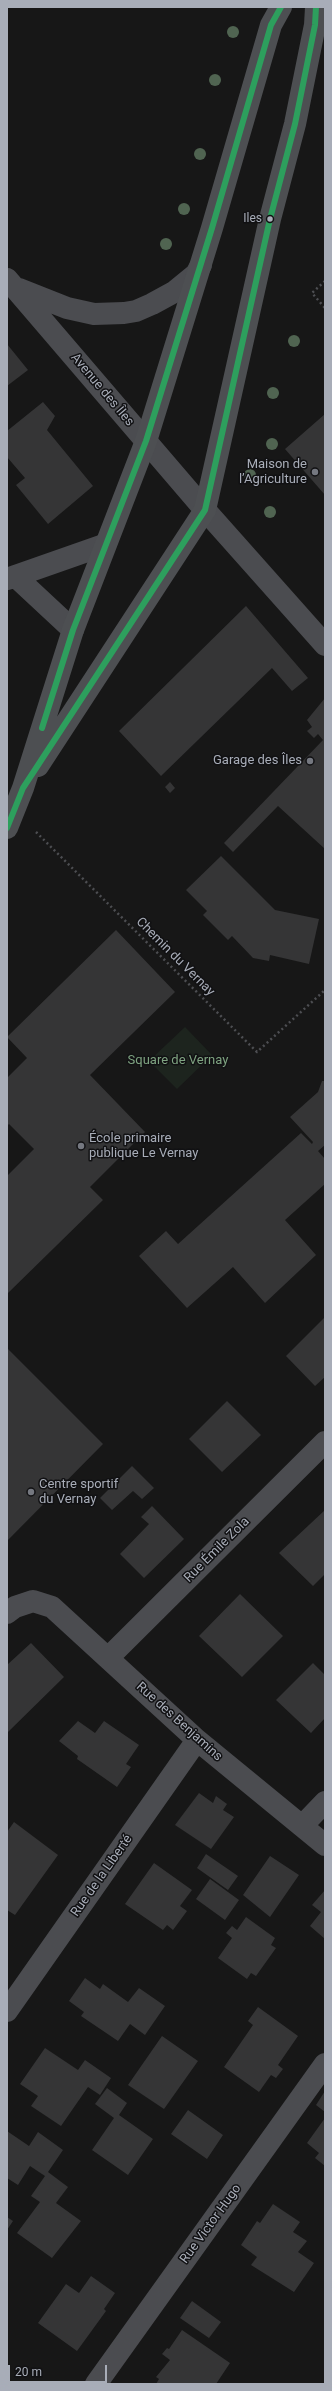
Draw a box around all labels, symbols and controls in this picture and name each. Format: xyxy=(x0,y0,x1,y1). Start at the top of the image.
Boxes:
place label: Iles xyxy=(243,212,262,226)
marker: Iles xyxy=(265,214,275,224)
street label: Avenue des Îles xyxy=(67,350,137,430)
place label: Maison de l’Agriculture xyxy=(239,457,307,488)
marker: Maison de l’Agriculture xyxy=(310,467,320,477)
place label: Garage des Îles xyxy=(213,753,302,769)
marker: Garage des Îles xyxy=(305,756,315,766)
street label: Chemin du Vernay xyxy=(132,914,218,1000)
park label: Square de Vernay xyxy=(128,1053,228,1069)
place label: École primaire publique Le Vernay xyxy=(89,1131,198,1162)
marker: École primaire publique Le Vernay xyxy=(76,1141,86,1151)
place label: Centre sportif du Vernay xyxy=(39,1477,118,1508)
marker: Centre sportif du Vernay xyxy=(26,1487,36,1497)
street label: Rue Émile Zola xyxy=(181,1514,253,1586)
street label: Rue des Benjamins xyxy=(133,1679,225,1765)
street label: Rue de la Liberté xyxy=(68,1832,136,1920)
street label: Rue Victor Hugo xyxy=(177,2181,245,2267)
scale bar xyxy=(10,2357,109,2383)
text: 20 m xyxy=(15,2365,42,2379)

